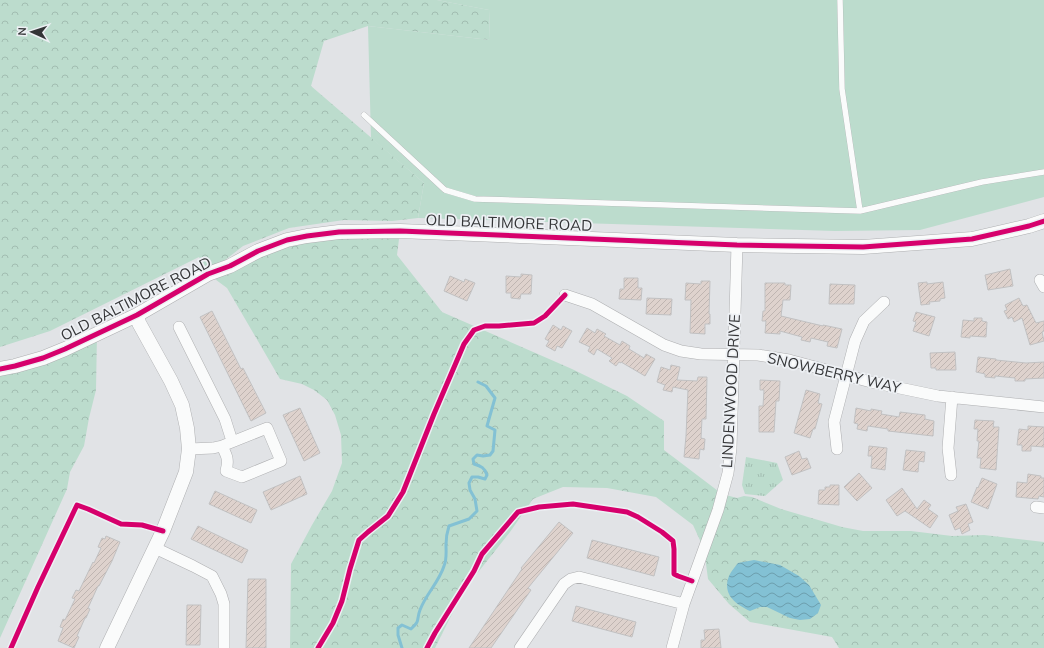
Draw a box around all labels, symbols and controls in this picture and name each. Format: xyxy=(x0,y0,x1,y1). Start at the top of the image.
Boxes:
north arrow xyxy=(12,12,52,52)
text: N xyxy=(15,27,29,36)
street label: OLD BALTIMORE ROAD xyxy=(425,210,593,235)
street label: OLD BALTIMORE ROAD xyxy=(57,252,214,345)
street label: LINDENWOOD DRIVE xyxy=(717,313,744,468)
street label: SNOWBERRY WAY xyxy=(766,348,904,397)

